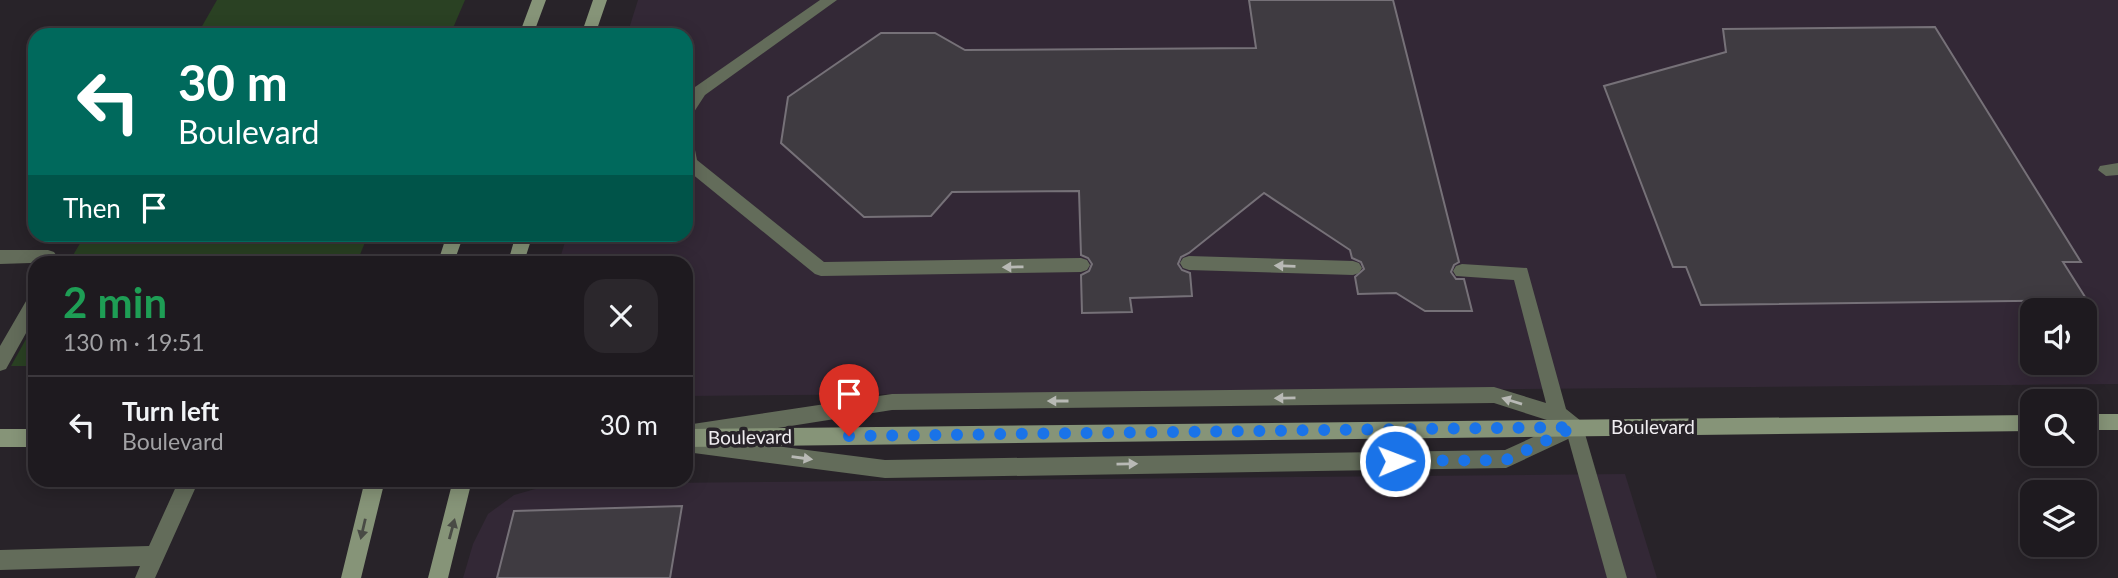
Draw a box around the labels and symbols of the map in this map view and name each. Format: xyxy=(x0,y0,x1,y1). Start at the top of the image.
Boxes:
one-way arrow xyxy=(1274,260,1296,272)
one-way arrow xyxy=(1002,261,1024,272)
pin xyxy=(819,364,879,436)
one-way arrow xyxy=(1274,392,1296,404)
one-way arrow xyxy=(1047,395,1069,407)
one-way arrow xyxy=(1501,395,1522,405)
street label: Boulevard xyxy=(1611,415,1695,438)
street label: Boulevard xyxy=(708,424,792,449)
position arrow xyxy=(1358,424,1432,498)
one-way arrow xyxy=(791,453,813,464)
one-way arrow xyxy=(1116,458,1138,470)
one-way arrow xyxy=(357,518,368,540)
one-way arrow xyxy=(447,518,457,539)

